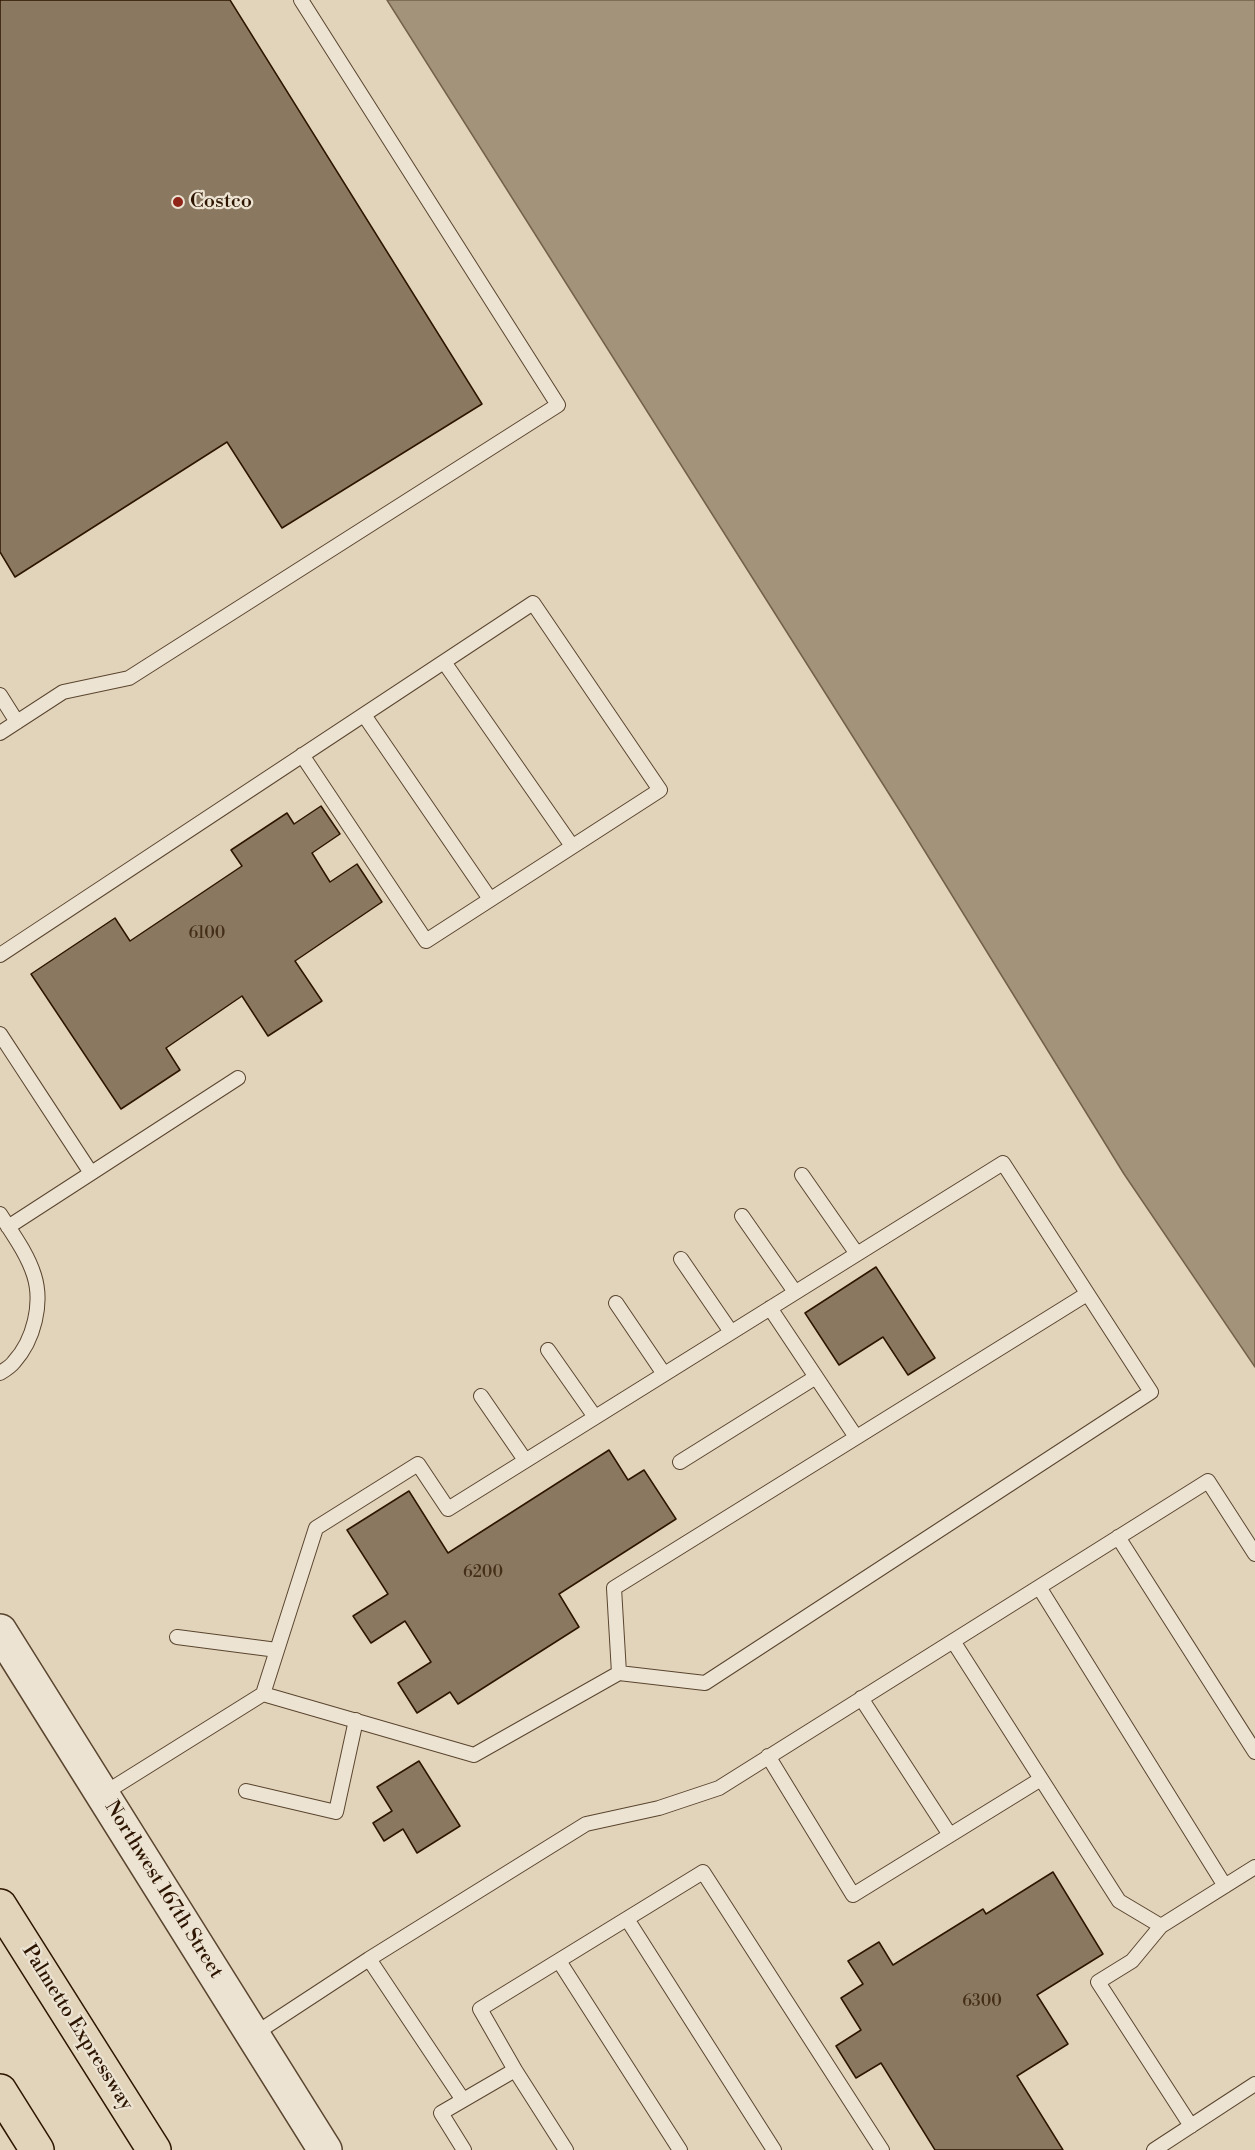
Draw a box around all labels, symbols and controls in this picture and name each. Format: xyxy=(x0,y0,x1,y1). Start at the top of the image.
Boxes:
place label: Costco xyxy=(190,190,252,214)
marker: Costco xyxy=(171,195,185,209)
house number: 6100 xyxy=(189,924,225,944)
house number: 6200 xyxy=(463,1563,503,1583)
street label: Northwest 167th Street xyxy=(99,1797,227,1983)
street label: Palmetto Expressway xyxy=(16,1941,138,2115)
house number: 6300 xyxy=(962,1992,1002,2012)

